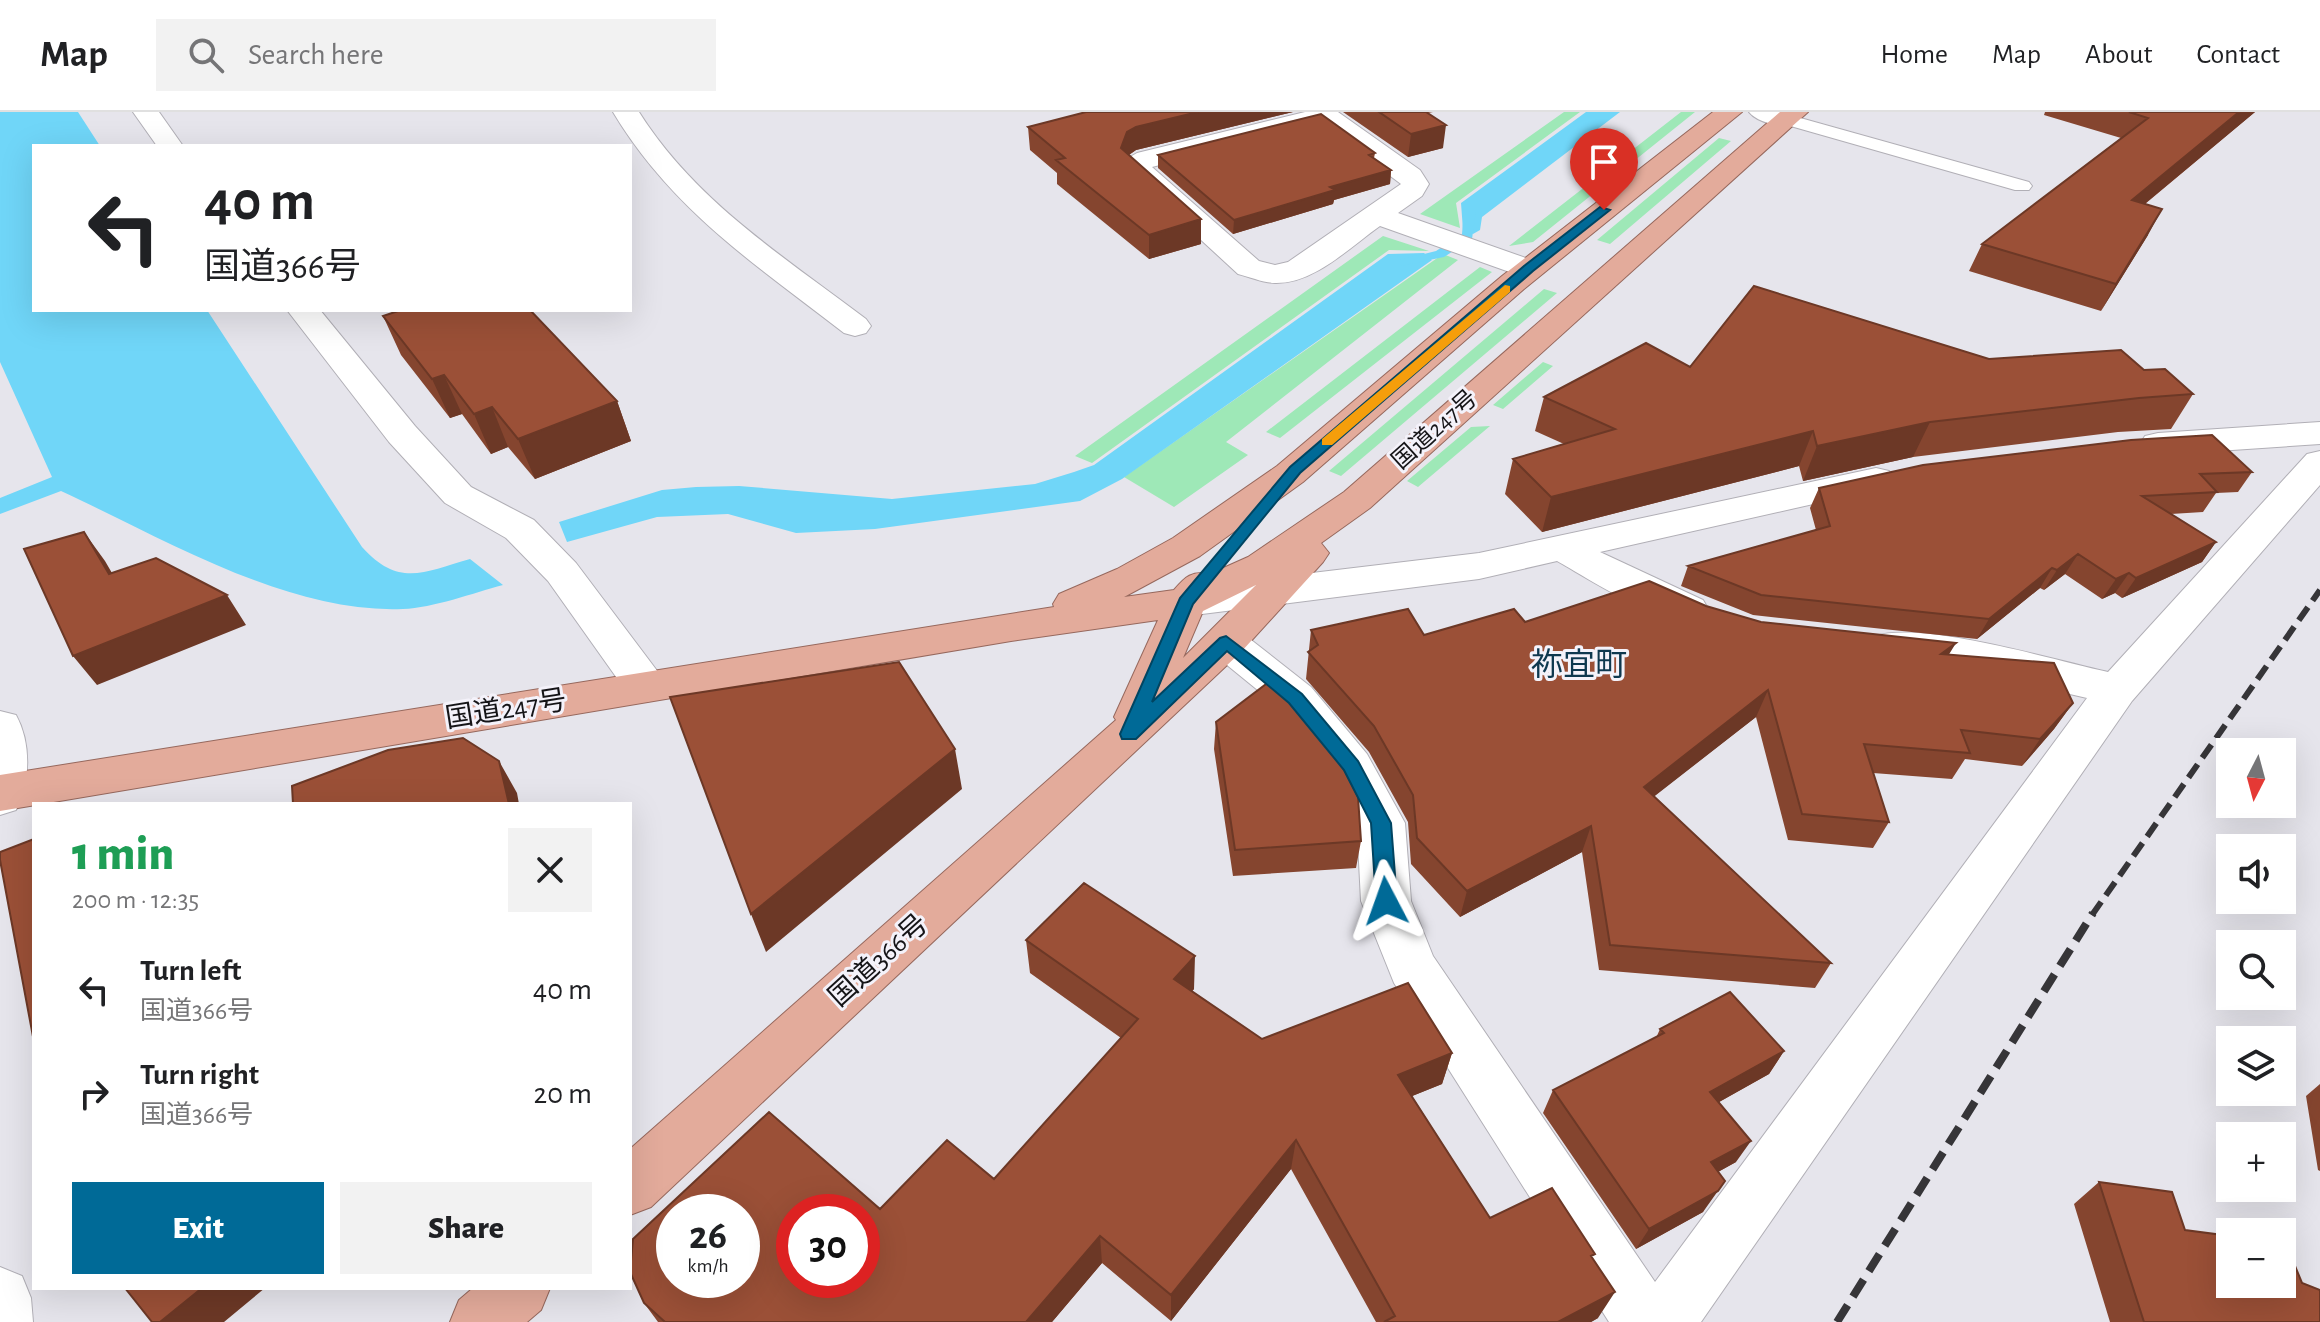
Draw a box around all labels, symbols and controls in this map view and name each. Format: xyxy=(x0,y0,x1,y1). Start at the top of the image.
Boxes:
search box xyxy=(156,19,716,91)
icon: search xyxy=(184,33,228,77)
text: Map xyxy=(40,36,108,74)
text: Search here xyxy=(248,40,384,70)
text: Home xyxy=(1881,41,1948,69)
text: Map xyxy=(1992,41,2041,69)
text: About xyxy=(2085,41,2153,69)
text: Contact xyxy=(2197,41,2280,69)
pin xyxy=(1570,128,1638,210)
icon: arrive xyxy=(1582,140,1626,184)
text: 40 m xyxy=(204,174,315,230)
icon: left xyxy=(72,176,176,280)
text: 国道366号 xyxy=(204,249,361,285)
street label: 国道247号 xyxy=(1387,385,1482,474)
district label: 祢宜町 xyxy=(1531,648,1627,681)
street label: 国道247号 xyxy=(443,685,568,733)
north arrow xyxy=(2216,738,2296,818)
map controls xyxy=(2216,738,2296,1298)
button: close xyxy=(508,828,592,912)
text: 1 min xyxy=(72,831,174,879)
button: sound xyxy=(2216,834,2296,914)
position arrow xyxy=(1344,859,1428,943)
text: 200 m · 12:35 xyxy=(72,887,199,913)
street label: 国道366号 xyxy=(823,908,934,1012)
button: search xyxy=(2216,930,2296,1010)
text: Turn left xyxy=(140,956,241,986)
icon: left xyxy=(72,968,116,1012)
text: 40 m xyxy=(533,975,592,1005)
text: 国道366号 xyxy=(140,998,253,1024)
button: layers xyxy=(2216,1026,2296,1106)
text: Turn right xyxy=(140,1060,259,1090)
icon: right xyxy=(72,1072,116,1116)
text: 20 m xyxy=(534,1079,592,1109)
text: 国道366号 xyxy=(140,1102,253,1128)
button: + xyxy=(2216,1122,2296,1202)
button: Exit xyxy=(72,1182,324,1274)
button: Share xyxy=(340,1182,592,1274)
speed limit sign: 30 xyxy=(776,1194,880,1298)
text: 26 xyxy=(689,1216,727,1256)
button: − xyxy=(2216,1218,2296,1298)
text: km/h xyxy=(687,1256,729,1276)

